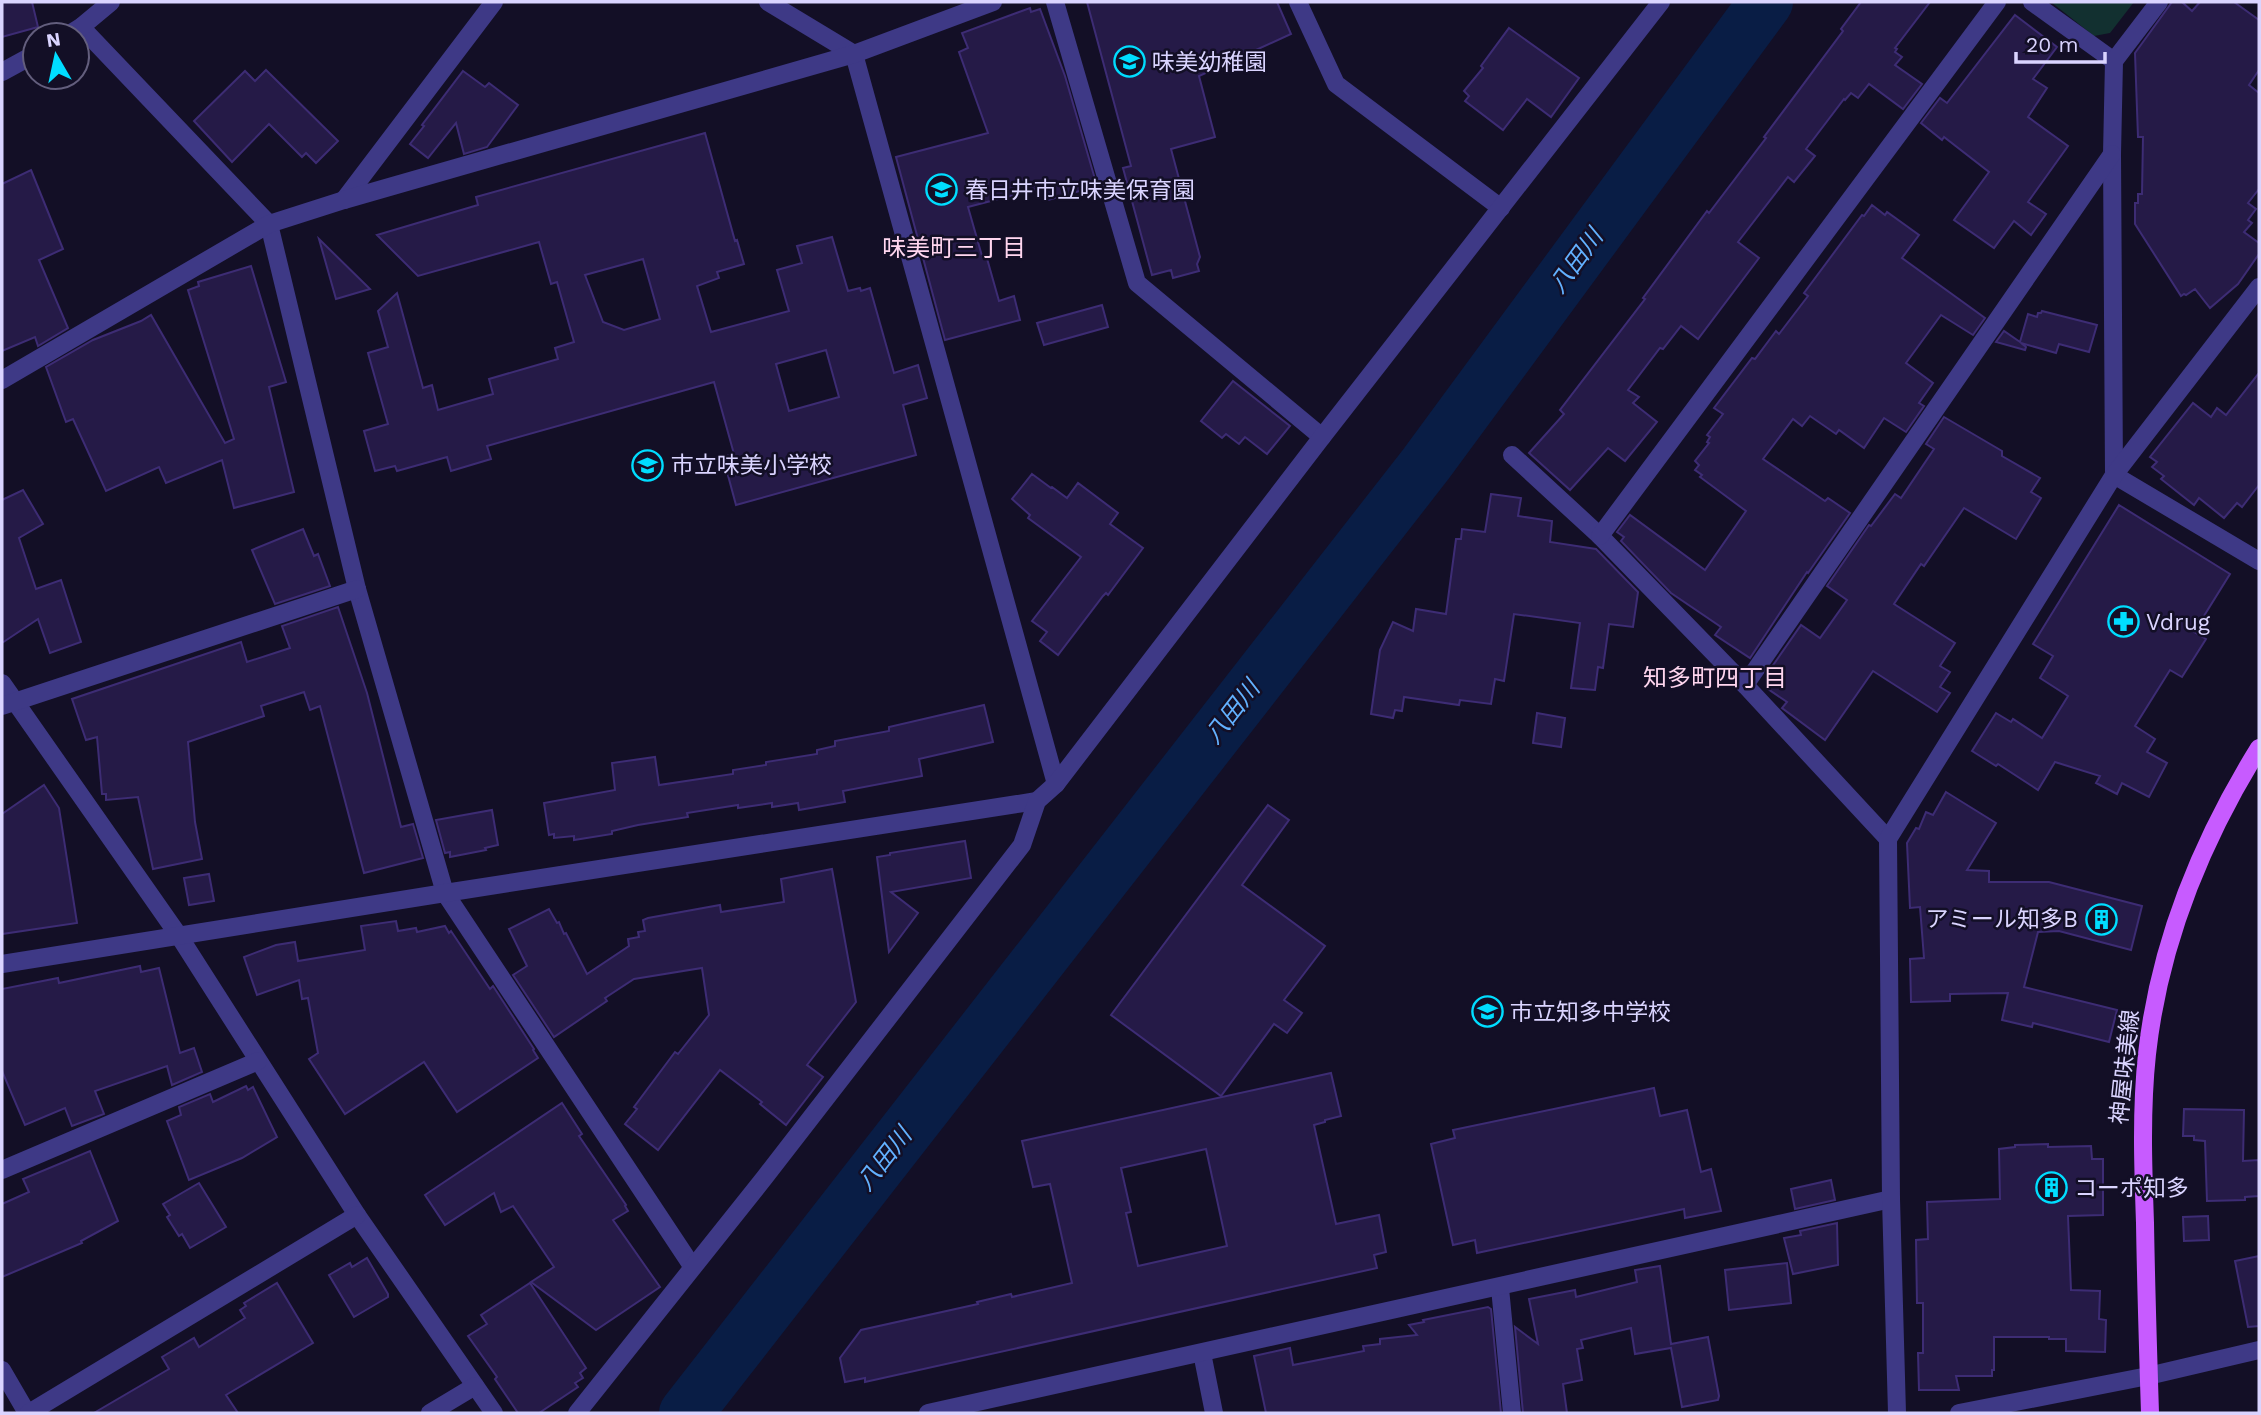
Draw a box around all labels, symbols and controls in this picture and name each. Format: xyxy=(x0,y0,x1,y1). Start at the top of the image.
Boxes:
north arrow xyxy=(21,21,91,91)
scale bar xyxy=(2016,21,2105,65)
text: N xyxy=(45,27,62,52)
text: 20 m xyxy=(2026,32,2078,57)
school or university icon: 味美幼稚園 xyxy=(1112,45,1146,79)
place label: 味美幼稚園 xyxy=(1152,49,1267,76)
school or university icon: 春日井市立味美保育園 xyxy=(925,173,959,207)
place label: 春日井市立味美保育園 xyxy=(965,177,1195,204)
water label: 八田川 xyxy=(1544,221,1610,298)
district label: 味美町三丁目 xyxy=(882,234,1026,262)
school or university icon: 市立味美小学校 xyxy=(631,448,665,482)
place label: 市立味美小学校 xyxy=(671,452,832,479)
pharmacy icon: Vdrug xyxy=(2106,605,2140,639)
place label: Vdrug xyxy=(2146,609,2211,636)
district label: 知多町四丁目 xyxy=(1643,664,1787,692)
water label: 八田川 xyxy=(1199,673,1267,749)
building icon: アミール知多B xyxy=(2084,902,2118,936)
place label: アミール知多B xyxy=(1925,906,2078,933)
school or university icon: 市立知多中学校 xyxy=(1470,995,1504,1029)
place label: 市立知多中学校 xyxy=(1510,999,1671,1026)
street label: 神屋味美線 xyxy=(2106,1008,2144,1126)
water label: 八田川 xyxy=(851,1120,919,1196)
building icon: コーポ知多 xyxy=(2034,1171,2068,1205)
place label: コーポ知多 xyxy=(2074,1175,2189,1202)

